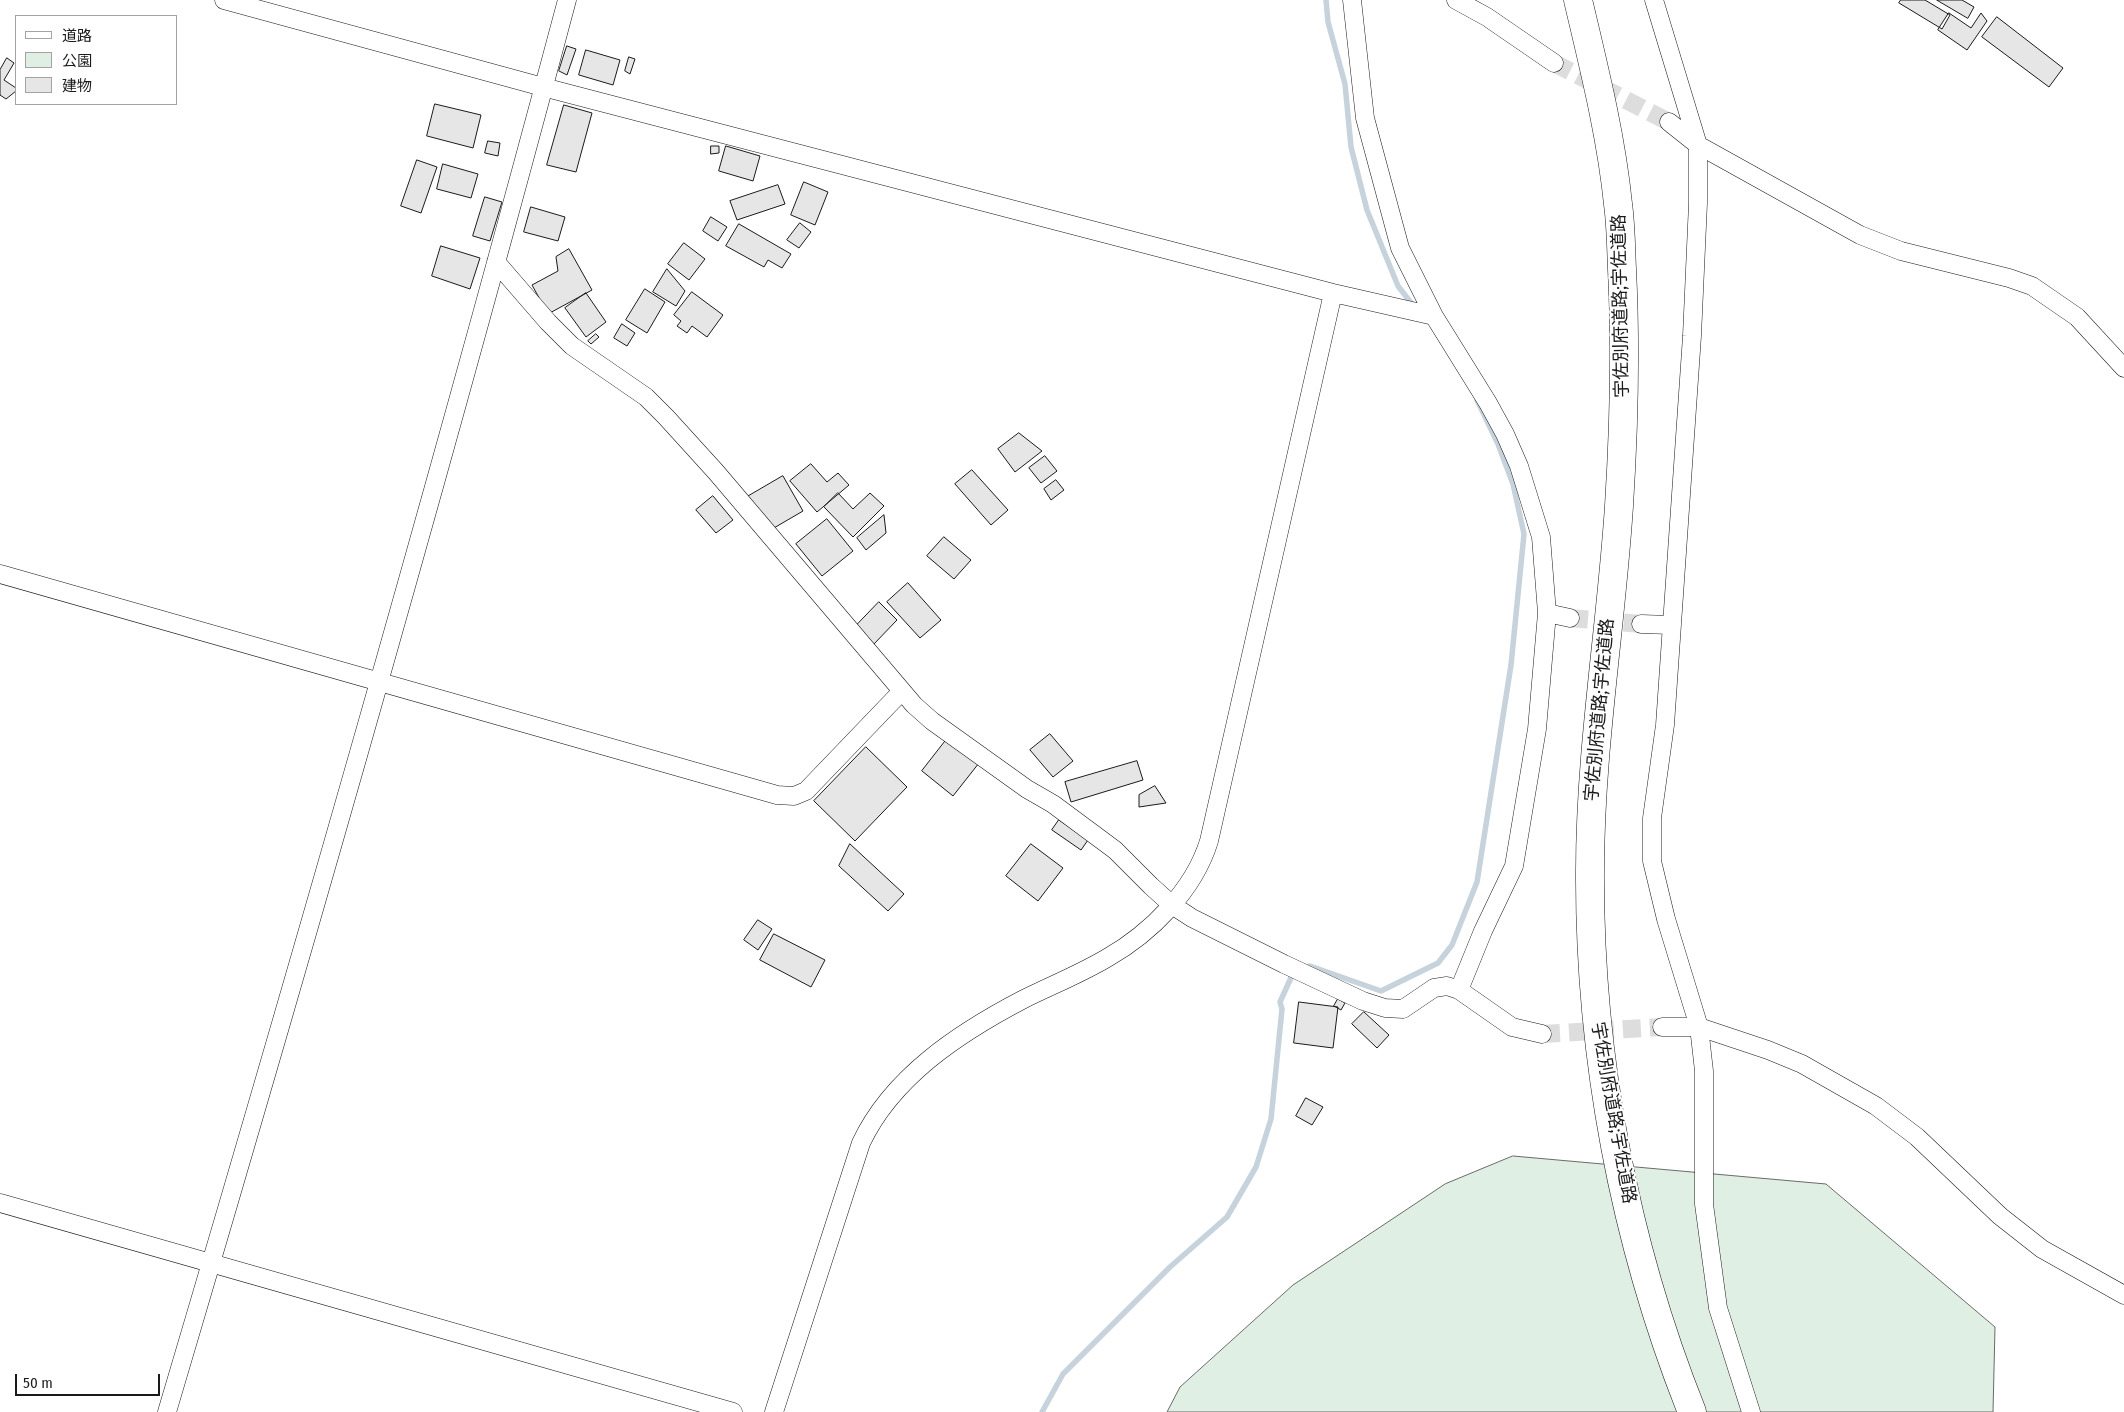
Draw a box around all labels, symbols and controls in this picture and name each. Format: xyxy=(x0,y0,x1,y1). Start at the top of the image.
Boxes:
legend xyxy=(15,15,178,105)
text: 道路 xyxy=(62,27,92,45)
text: 公園 xyxy=(62,52,92,70)
text: 建物 xyxy=(62,77,92,95)
street label: 宇佐別府道路;宇佐道路 xyxy=(1609,214,1633,398)
street label: 宇佐別府道路;宇佐道路 xyxy=(1581,618,1619,802)
street label: 宇佐別府道路;宇佐道路 xyxy=(1586,1021,1640,1205)
scale bar xyxy=(18,1364,162,1396)
text: 50 m xyxy=(23,1374,53,1392)

